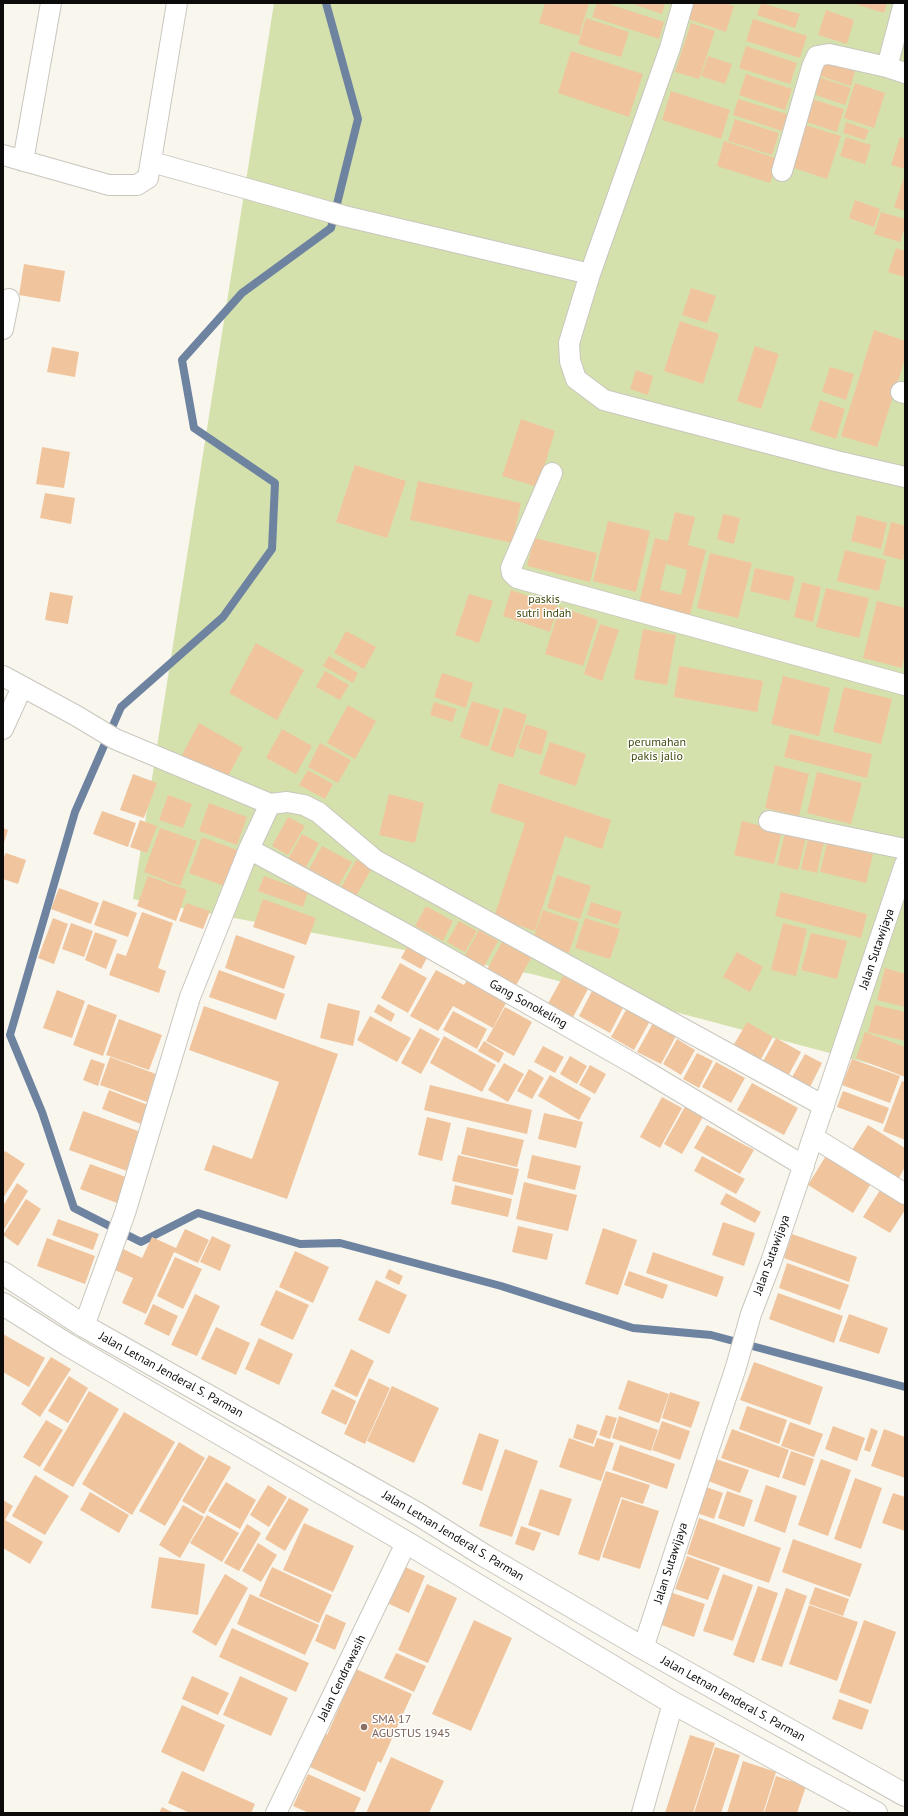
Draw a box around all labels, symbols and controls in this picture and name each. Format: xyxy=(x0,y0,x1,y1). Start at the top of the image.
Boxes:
park label: paskis sutri indah xyxy=(517,593,571,621)
park label: perumahan pakis jalio xyxy=(628,736,686,764)
street label: Jalan Sutawijaya xyxy=(856,907,898,991)
street label: Gang Sonokeling xyxy=(487,977,569,1031)
street label: Jalan Sutawijaya xyxy=(751,1213,793,1297)
street label: Jalan Letnan Jenderal S. Parman xyxy=(96,1329,246,1421)
street label: Jalan Letnan Jenderal S. Parman xyxy=(380,1488,526,1584)
street label: Jalan Sutawijaya xyxy=(651,1521,691,1605)
street label: Jalan Cendrawasih xyxy=(315,1633,369,1723)
street label: Jalan Letnan Jenderal S. Parman xyxy=(658,1653,808,1745)
place label: SMA 17 AGUSTUS 1945 xyxy=(372,1713,450,1741)
marker: SMA 17 AGUSTUS 1945 xyxy=(359,1722,369,1732)

